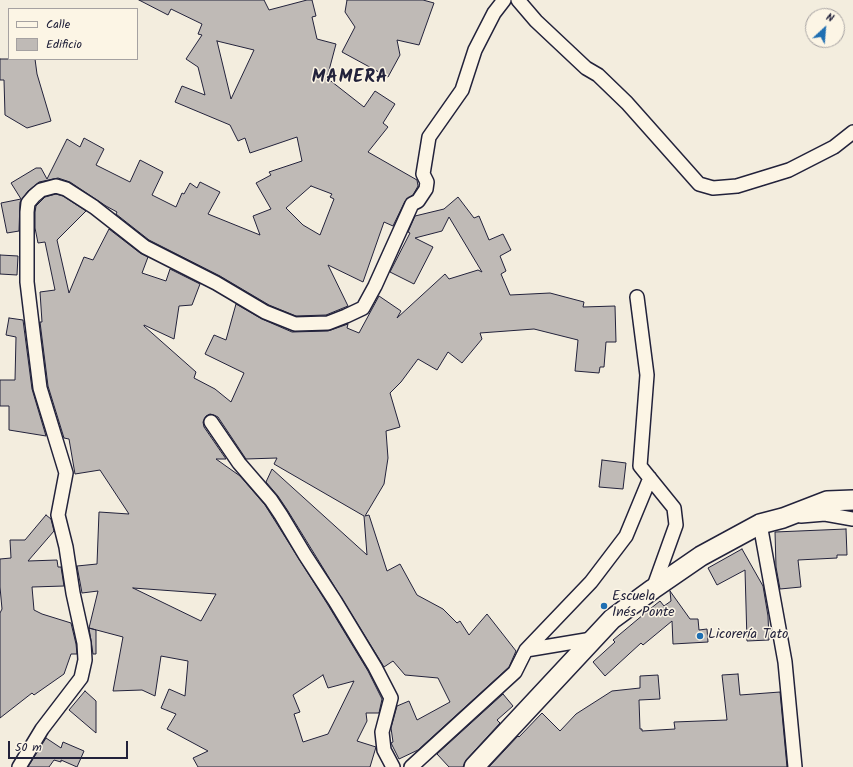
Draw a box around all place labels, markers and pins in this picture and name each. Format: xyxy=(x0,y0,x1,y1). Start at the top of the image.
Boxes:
place label: Escuela Inés Ponte xyxy=(612,590,675,622)
marker: Escuela Inés Ponte xyxy=(599,601,609,611)
place label: Licorería Tato xyxy=(708,628,788,644)
marker: Licorería Tato xyxy=(695,631,705,641)

